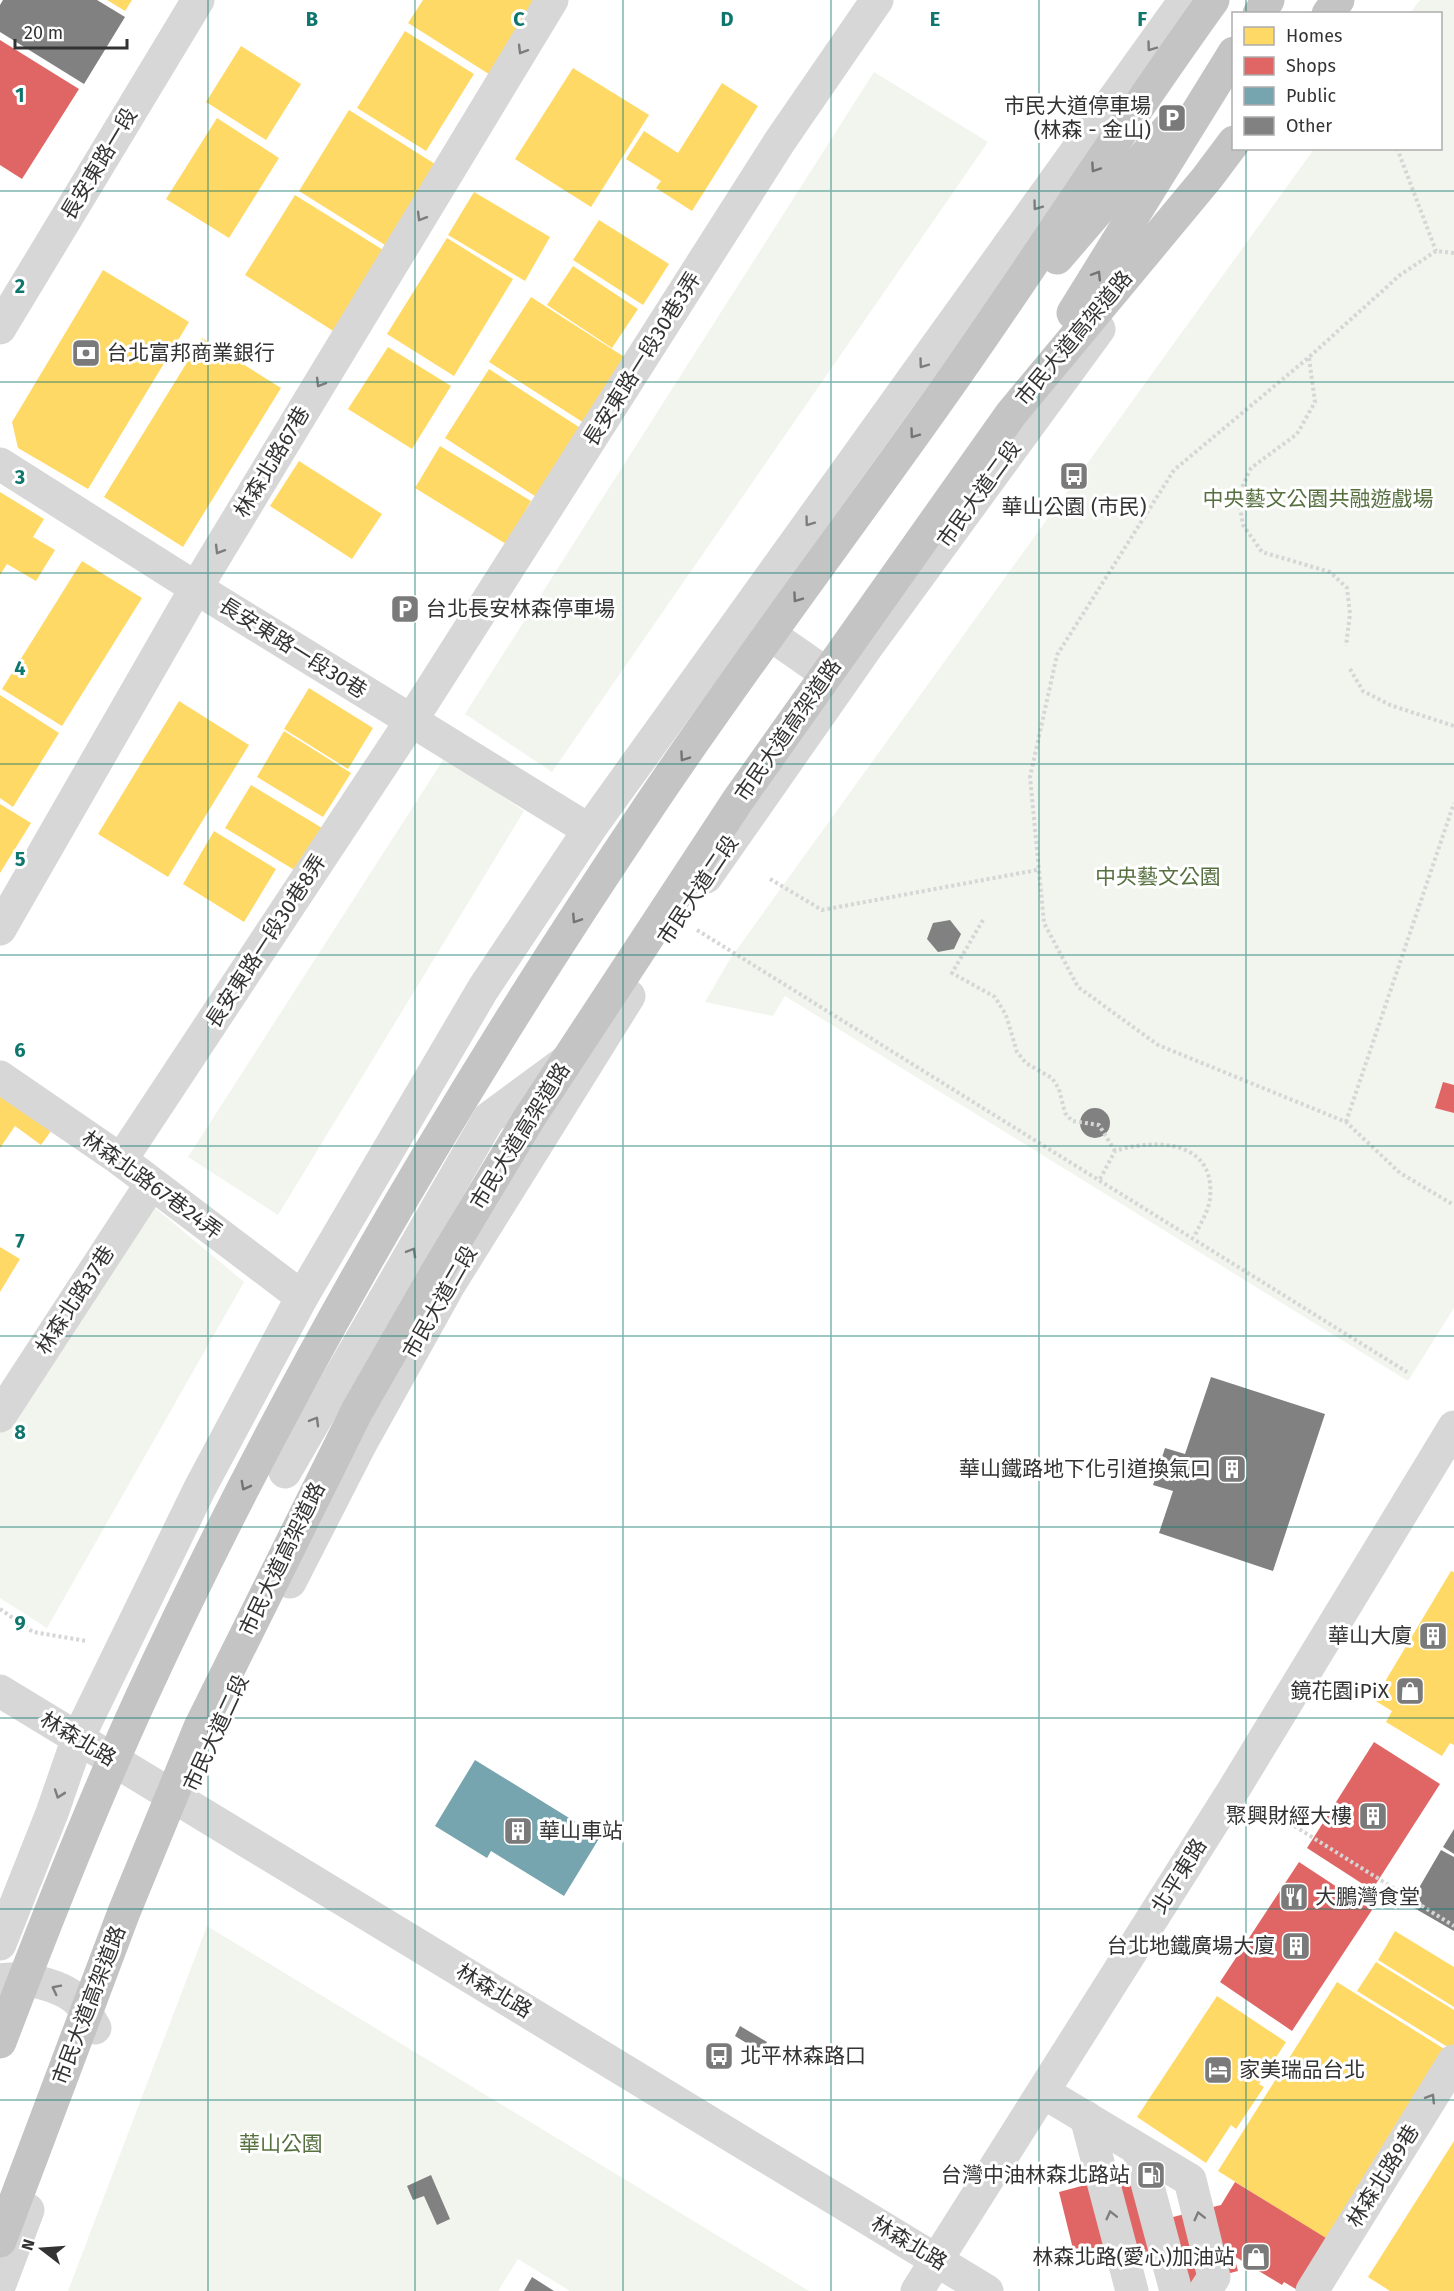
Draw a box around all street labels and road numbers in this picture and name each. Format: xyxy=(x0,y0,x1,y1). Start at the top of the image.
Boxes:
street label: 長安東路一段 xyxy=(55,103,143,225)
street label: 市民大道高架道路 xyxy=(1010,265,1138,411)
street label: 長安東路一段30巷3弄 xyxy=(578,267,706,451)
street label: 林森北路67巷 xyxy=(229,402,315,522)
street label: 市民大道二段 xyxy=(931,435,1027,553)
street label: 長安東路一段30巷 xyxy=(214,592,372,704)
street label: 市民大道高架道路 xyxy=(729,654,847,806)
street label: 市民大道二段 xyxy=(652,831,744,949)
street label: 長安東路一段30巷8弄 xyxy=(200,849,332,1033)
street label: 市民大道高架道路 xyxy=(464,1058,576,1214)
street label: 林森北路67巷24弄 xyxy=(77,1125,227,1245)
street label: 林森北路37巷 xyxy=(30,1241,120,1359)
street label: 市民大道二段 xyxy=(397,1241,483,1363)
street label: 市民大道高架道路 xyxy=(233,1478,331,1640)
street label: 市民大道二段 xyxy=(178,1670,254,1796)
street label: 林森北路 xyxy=(35,1706,121,1772)
street label: 北平東路 xyxy=(1146,1833,1212,1919)
street label: 市民大道高架道路 xyxy=(47,1922,131,2088)
street label: 林森北路 xyxy=(451,1958,537,2024)
street label: 林森北路9巷 xyxy=(1341,2120,1425,2232)
street label: 林森北路 xyxy=(866,2210,952,2276)

